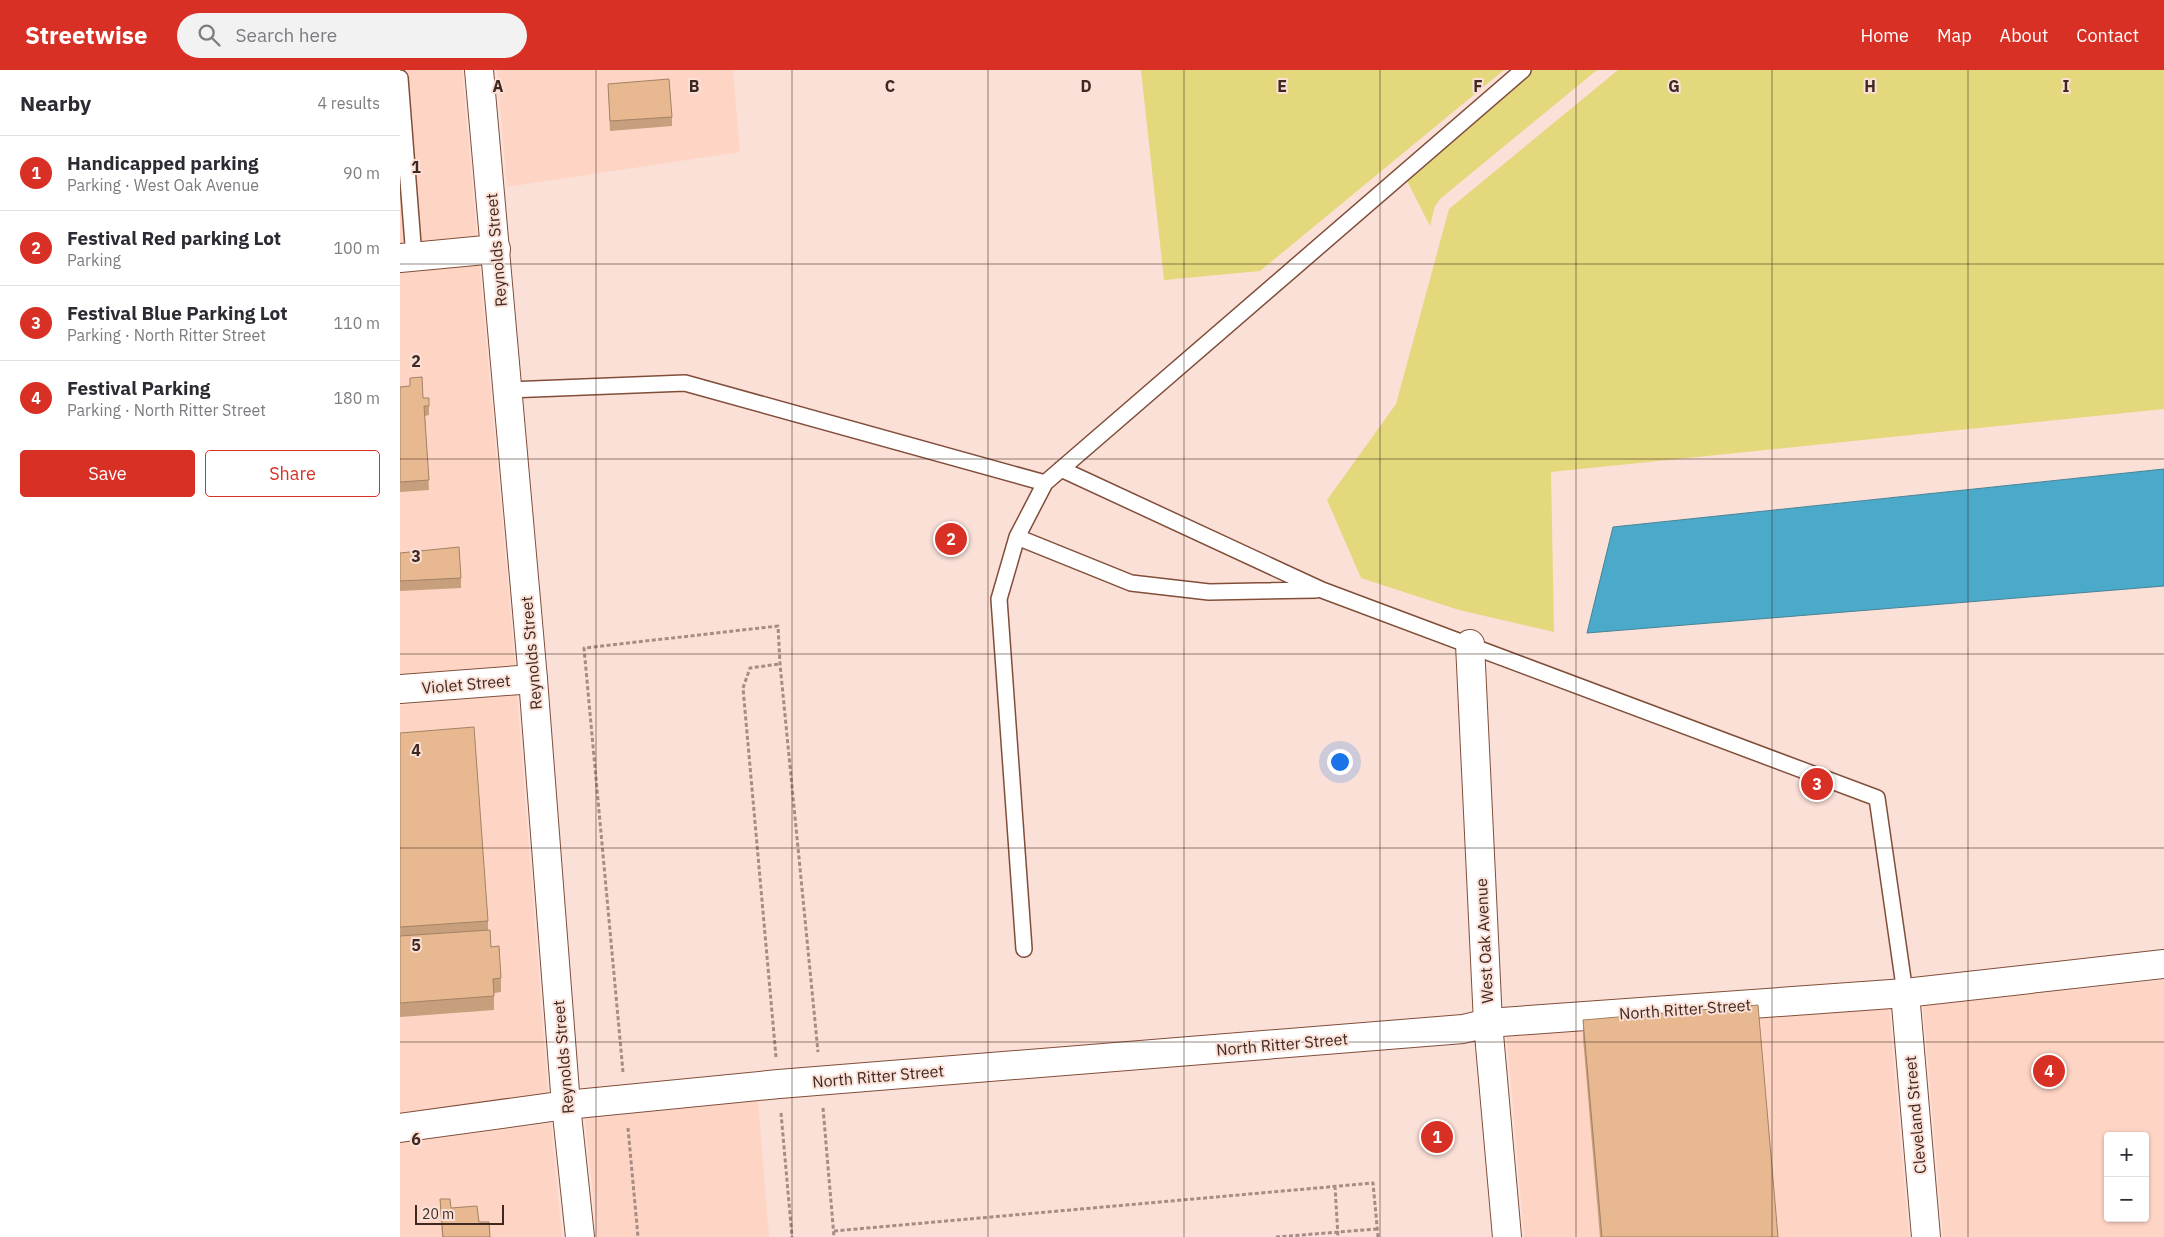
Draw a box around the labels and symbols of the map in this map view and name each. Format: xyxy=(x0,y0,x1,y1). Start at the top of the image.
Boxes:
text: A xyxy=(493,76,504,96)
text: B xyxy=(689,76,700,96)
text: C xyxy=(885,76,895,96)
text: D xyxy=(1080,76,1092,96)
text: E xyxy=(1277,76,1287,96)
text: F xyxy=(1473,76,1483,96)
text: G xyxy=(1668,76,1680,96)
text: H xyxy=(1864,76,1876,96)
text: I xyxy=(2063,76,2070,96)
text: 1 xyxy=(411,157,421,177)
street label: Reynolds Street xyxy=(481,192,511,308)
text: 2 xyxy=(411,351,421,371)
pin: 2 xyxy=(935,520,967,558)
text: 3 xyxy=(411,546,421,566)
street label: Reynolds Street xyxy=(516,595,546,711)
street label: Violet Street xyxy=(421,670,511,698)
text: 4 xyxy=(411,740,421,760)
your location xyxy=(1327,749,1353,775)
pin: 3 xyxy=(1801,765,1833,803)
street label: West Oak Avenue xyxy=(1471,878,1497,1004)
text: 5 xyxy=(411,935,421,955)
street label: North Ritter Street xyxy=(1618,994,1752,1024)
street label: Reynolds Street xyxy=(548,999,578,1115)
street label: North Ritter Street xyxy=(1215,1028,1349,1060)
pin: 4 xyxy=(2033,1052,2065,1090)
street label: Cleveland Street xyxy=(1900,1055,1930,1175)
street label: North Ritter Street xyxy=(811,1060,945,1092)
pin: 1 xyxy=(1421,1118,1453,1156)
text: 6 xyxy=(411,1129,421,1149)
scale bar xyxy=(415,1202,504,1225)

